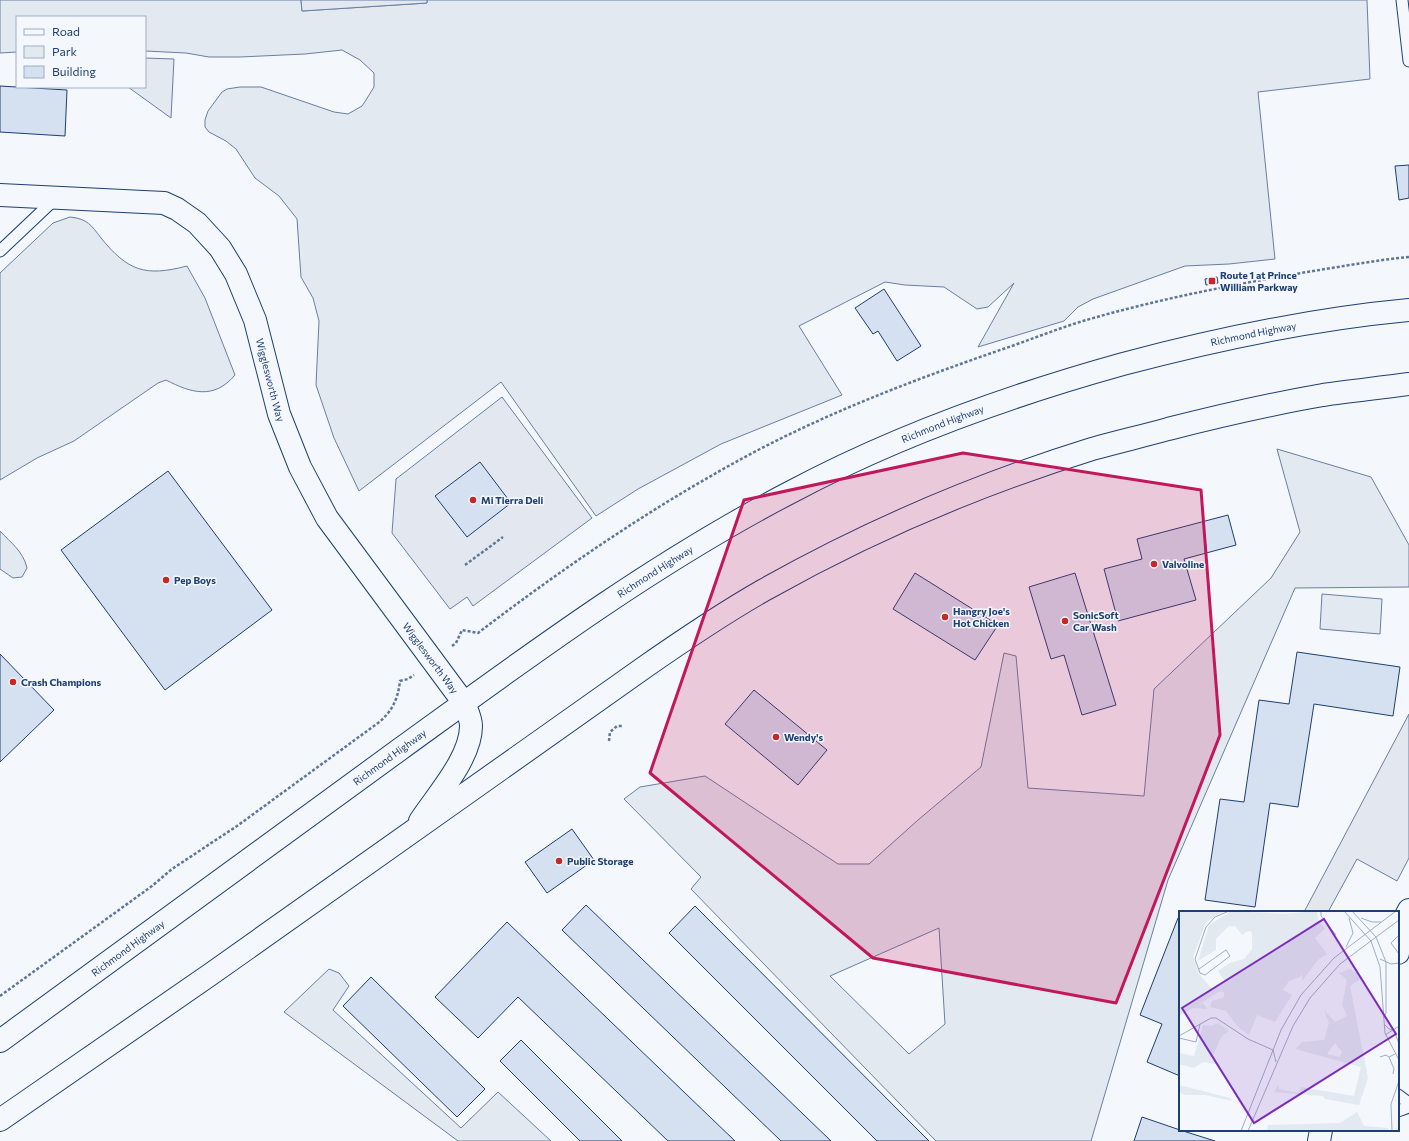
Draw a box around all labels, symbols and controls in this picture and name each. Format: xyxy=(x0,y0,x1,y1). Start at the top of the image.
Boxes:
legend xyxy=(16,16,146,88)
text: Road xyxy=(52,24,80,38)
text: Park xyxy=(52,44,78,58)
text: Building xyxy=(52,64,96,78)
place label: Route 1 at Prince William Parkway xyxy=(1220,269,1298,293)
marker: Route 1 at Prince William Parkway xyxy=(1207,276,1217,286)
street label: Richmond Highway xyxy=(1209,319,1297,348)
street label: Wigglesworth Way xyxy=(254,337,287,423)
street label: Richmond Highway xyxy=(900,402,985,445)
place label: Mi Tierra Deli xyxy=(481,494,543,506)
marker: Mi Tierra Deli xyxy=(468,495,478,505)
street label: Richmond Highway xyxy=(615,543,695,600)
place label: Valvoline xyxy=(1162,558,1204,570)
marker: Valvoline xyxy=(1149,559,1159,569)
place label: Pep Boys xyxy=(174,574,216,586)
marker: Pep Boys xyxy=(161,575,171,585)
place label: Hangry Joe's Hot Chicken xyxy=(953,605,1010,629)
place label: SonicSoft Car Wash xyxy=(1073,609,1119,633)
marker: Hangry Joe's Hot Chicken xyxy=(940,612,950,622)
marker: SonicSoft Car Wash xyxy=(1060,616,1070,626)
street label: Wigglesworth Way xyxy=(400,620,461,696)
place label: Crash Champions xyxy=(21,676,102,688)
marker: Crash Champions xyxy=(8,677,18,687)
street label: Richmond Highway xyxy=(351,726,428,788)
place label: Wendy's xyxy=(784,731,823,743)
marker: Wendy's xyxy=(771,732,781,742)
place label: Public Storage xyxy=(567,855,633,867)
marker: Public Storage xyxy=(554,856,564,866)
inset map xyxy=(1179,911,1399,1131)
street label: Richmond Highway xyxy=(89,917,167,979)

